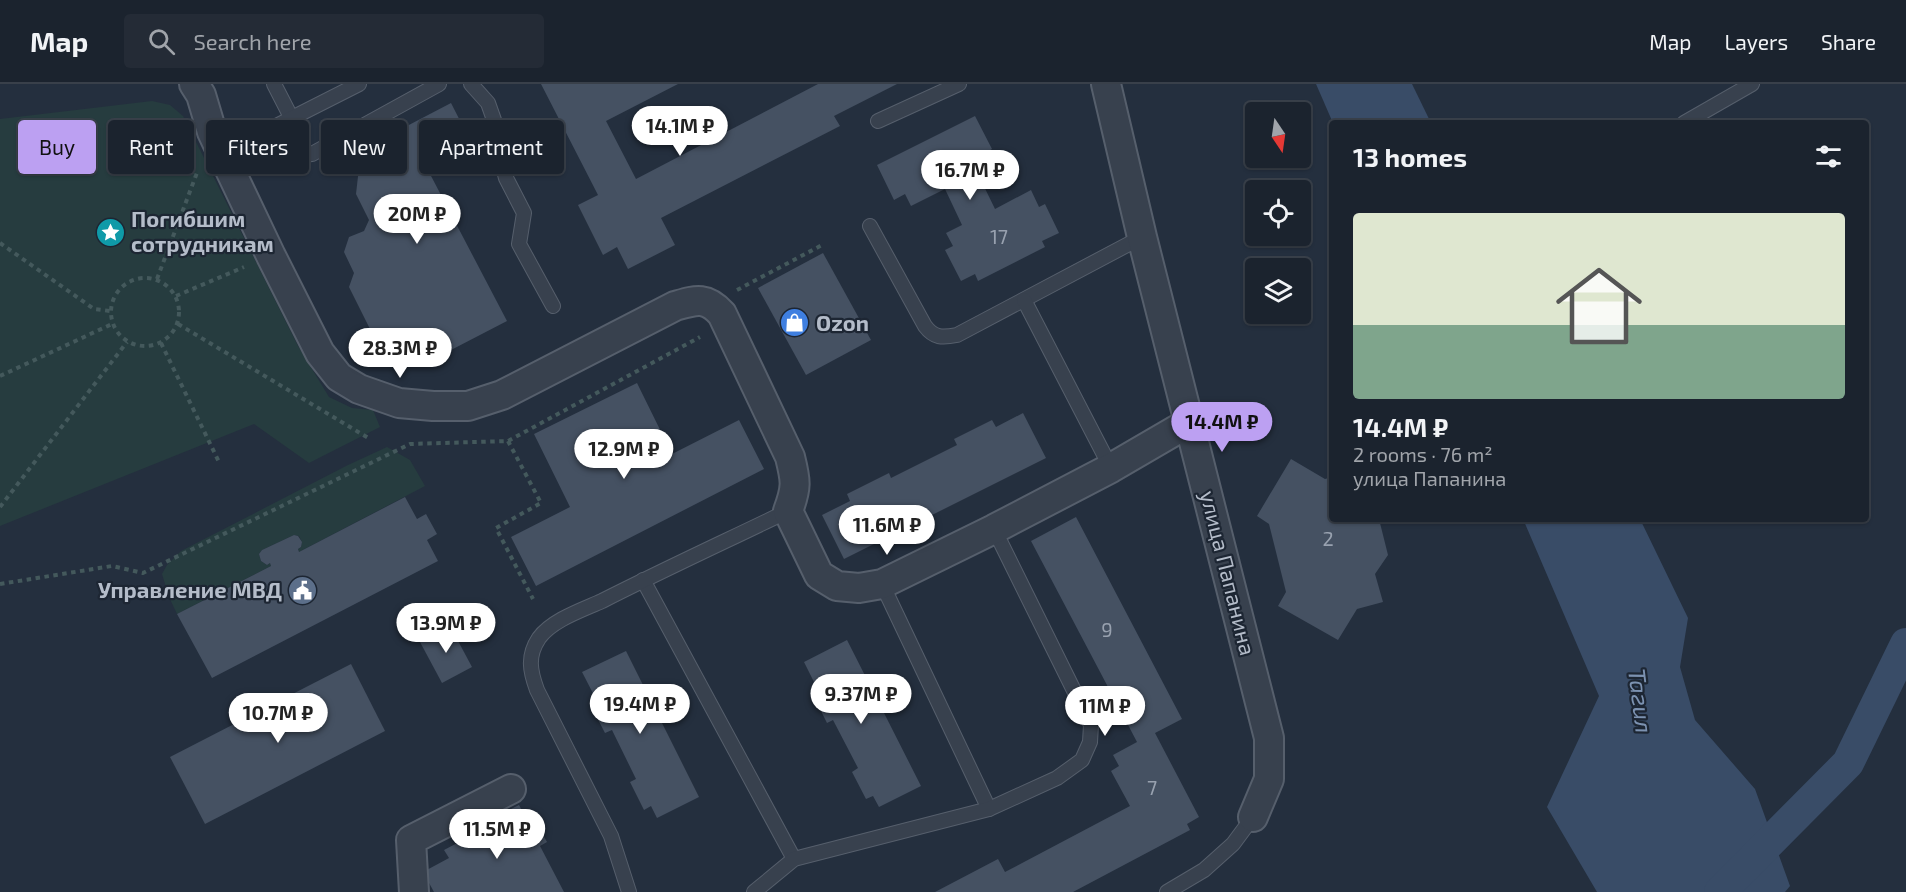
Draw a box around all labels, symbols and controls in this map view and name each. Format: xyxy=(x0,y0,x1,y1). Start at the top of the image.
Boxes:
search box xyxy=(124,14,544,68)
text: Map xyxy=(30,24,88,58)
icon: search xyxy=(145,25,178,58)
text: Search here xyxy=(193,28,312,54)
text: Map xyxy=(1649,29,1691,54)
text: Layers xyxy=(1724,29,1788,54)
text: Share xyxy=(1821,29,1876,54)
north arrow xyxy=(1245,102,1311,168)
map controls xyxy=(1245,102,1311,324)
pin: 14.1M ₽ xyxy=(625,106,735,157)
text: 14.1M ₽ xyxy=(646,113,714,137)
chip: Buy xyxy=(18,120,96,174)
chip: Rent xyxy=(108,120,194,174)
chip: Filters xyxy=(206,120,309,174)
chip: New xyxy=(321,120,407,174)
chip: Apartment xyxy=(419,120,564,174)
icon: filters xyxy=(1812,140,1845,173)
text: 13 homes xyxy=(1353,141,1467,172)
pin: 16.7M ₽ xyxy=(915,150,1025,201)
text: 16.7M ₽ xyxy=(935,157,1005,181)
button: locate xyxy=(1245,180,1311,246)
pin: 20M ₽ xyxy=(375,194,459,245)
text: 20M ₽ xyxy=(388,201,446,225)
place label: Погибшим сотрудникам xyxy=(131,205,274,256)
place icon: Погибшим сотрудникам xyxy=(94,216,126,248)
house number: 17 xyxy=(990,224,1008,248)
icon: home xyxy=(1545,252,1653,360)
button: layers xyxy=(1245,258,1311,324)
shop icon: Ozon xyxy=(779,307,811,339)
place label: Ozon xyxy=(816,309,869,335)
pin: 28.3M ₽ xyxy=(345,328,455,379)
text: 28.3M ₽ xyxy=(363,335,437,359)
pin: 14.4M ₽ xyxy=(1167,402,1277,453)
text: 14.4M ₽ xyxy=(1185,409,1259,433)
text: 14.4M ₽ xyxy=(1353,411,1448,442)
pin: 12.9M ₽ xyxy=(569,429,679,480)
text: 12.9M ₽ xyxy=(588,436,660,460)
text: 2 rooms · 76 m² xyxy=(1353,442,1492,466)
text: улица Папанина xyxy=(1353,466,1506,490)
street label: улица Папанина xyxy=(1195,488,1262,658)
pin: 11.6M ₽ xyxy=(832,505,942,556)
text: 11.6M ₽ xyxy=(853,512,921,536)
house number: 2 xyxy=(1322,526,1334,550)
public building icon: Управление МВД xyxy=(287,574,319,606)
place label: Управление МВД xyxy=(98,576,282,602)
pin: 13.9M ₽ xyxy=(391,603,501,654)
text: 13.9M ₽ xyxy=(410,610,482,634)
house number: 9 xyxy=(1101,617,1113,641)
water label: Тагил xyxy=(1623,667,1660,735)
pin: 9.37M ₽ xyxy=(806,674,916,725)
text: 9.37M ₽ xyxy=(824,681,898,705)
pin: 19.4M ₽ xyxy=(585,684,695,735)
pin: 11M ₽ xyxy=(1063,686,1147,737)
text: 19.4M ₽ xyxy=(604,691,676,715)
pin: 10.7M ₽ xyxy=(223,693,333,744)
text: 11M ₽ xyxy=(1079,693,1131,717)
text: 10.7M ₽ xyxy=(243,700,313,724)
house number: 7 xyxy=(1147,775,1157,799)
pin: 11.5M ₽ xyxy=(442,809,552,860)
text: 11.5M ₽ xyxy=(463,816,531,840)

